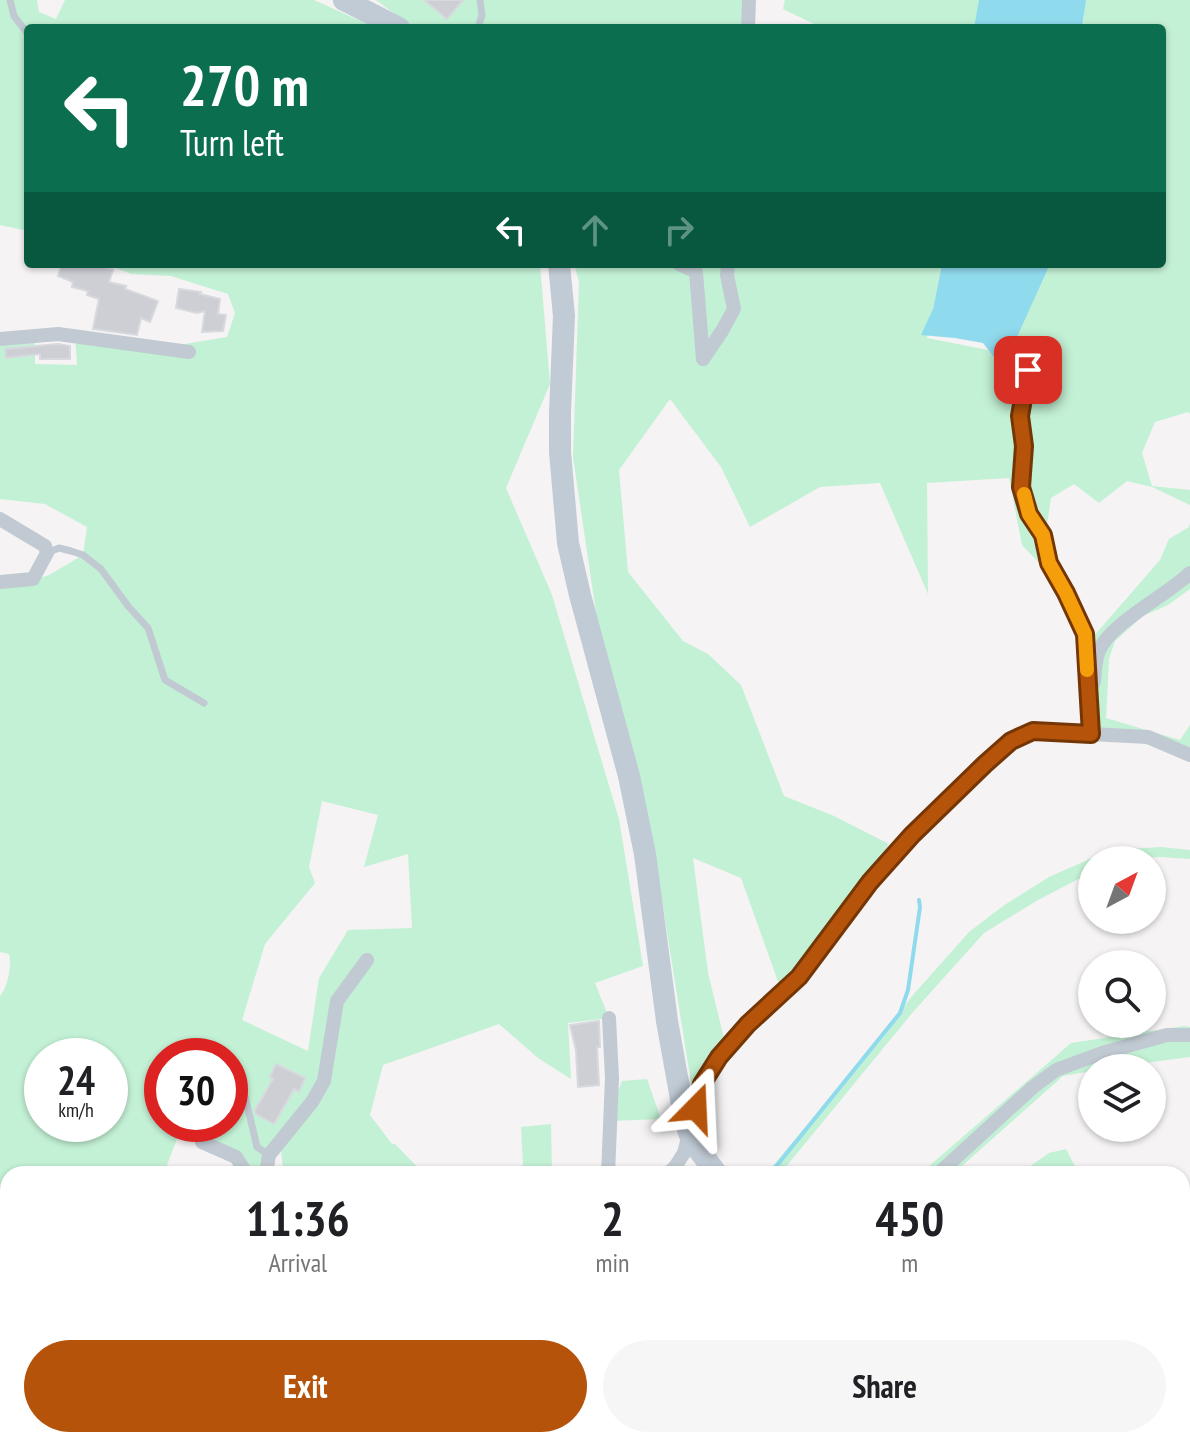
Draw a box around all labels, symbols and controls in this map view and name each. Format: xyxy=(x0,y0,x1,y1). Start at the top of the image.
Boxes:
text: 270 m xyxy=(180,49,309,121)
icon: left xyxy=(48,56,152,160)
text: Turn left xyxy=(180,119,284,166)
icon: left xyxy=(489,208,533,252)
icon: ahead xyxy=(573,208,617,252)
icon: right xyxy=(657,208,701,252)
pin xyxy=(994,336,1062,404)
icon: arrive xyxy=(1006,348,1050,392)
north arrow xyxy=(1078,846,1166,934)
map controls xyxy=(1078,846,1166,1142)
button: search xyxy=(1078,950,1166,1038)
speed limit sign: 30 xyxy=(144,1038,248,1142)
text: 24 xyxy=(57,1054,95,1106)
button: layers xyxy=(1078,1054,1166,1142)
position arrow xyxy=(654,1066,738,1150)
text: km/h xyxy=(58,1097,94,1123)
text: 11:36 xyxy=(246,1187,350,1249)
text: 2 xyxy=(601,1187,624,1249)
text: 450 xyxy=(875,1187,944,1249)
text: Arrival xyxy=(268,1246,327,1279)
text: min xyxy=(595,1246,629,1279)
text: m xyxy=(901,1246,918,1279)
button: Exit xyxy=(24,1340,587,1432)
button: Share xyxy=(603,1340,1166,1432)

